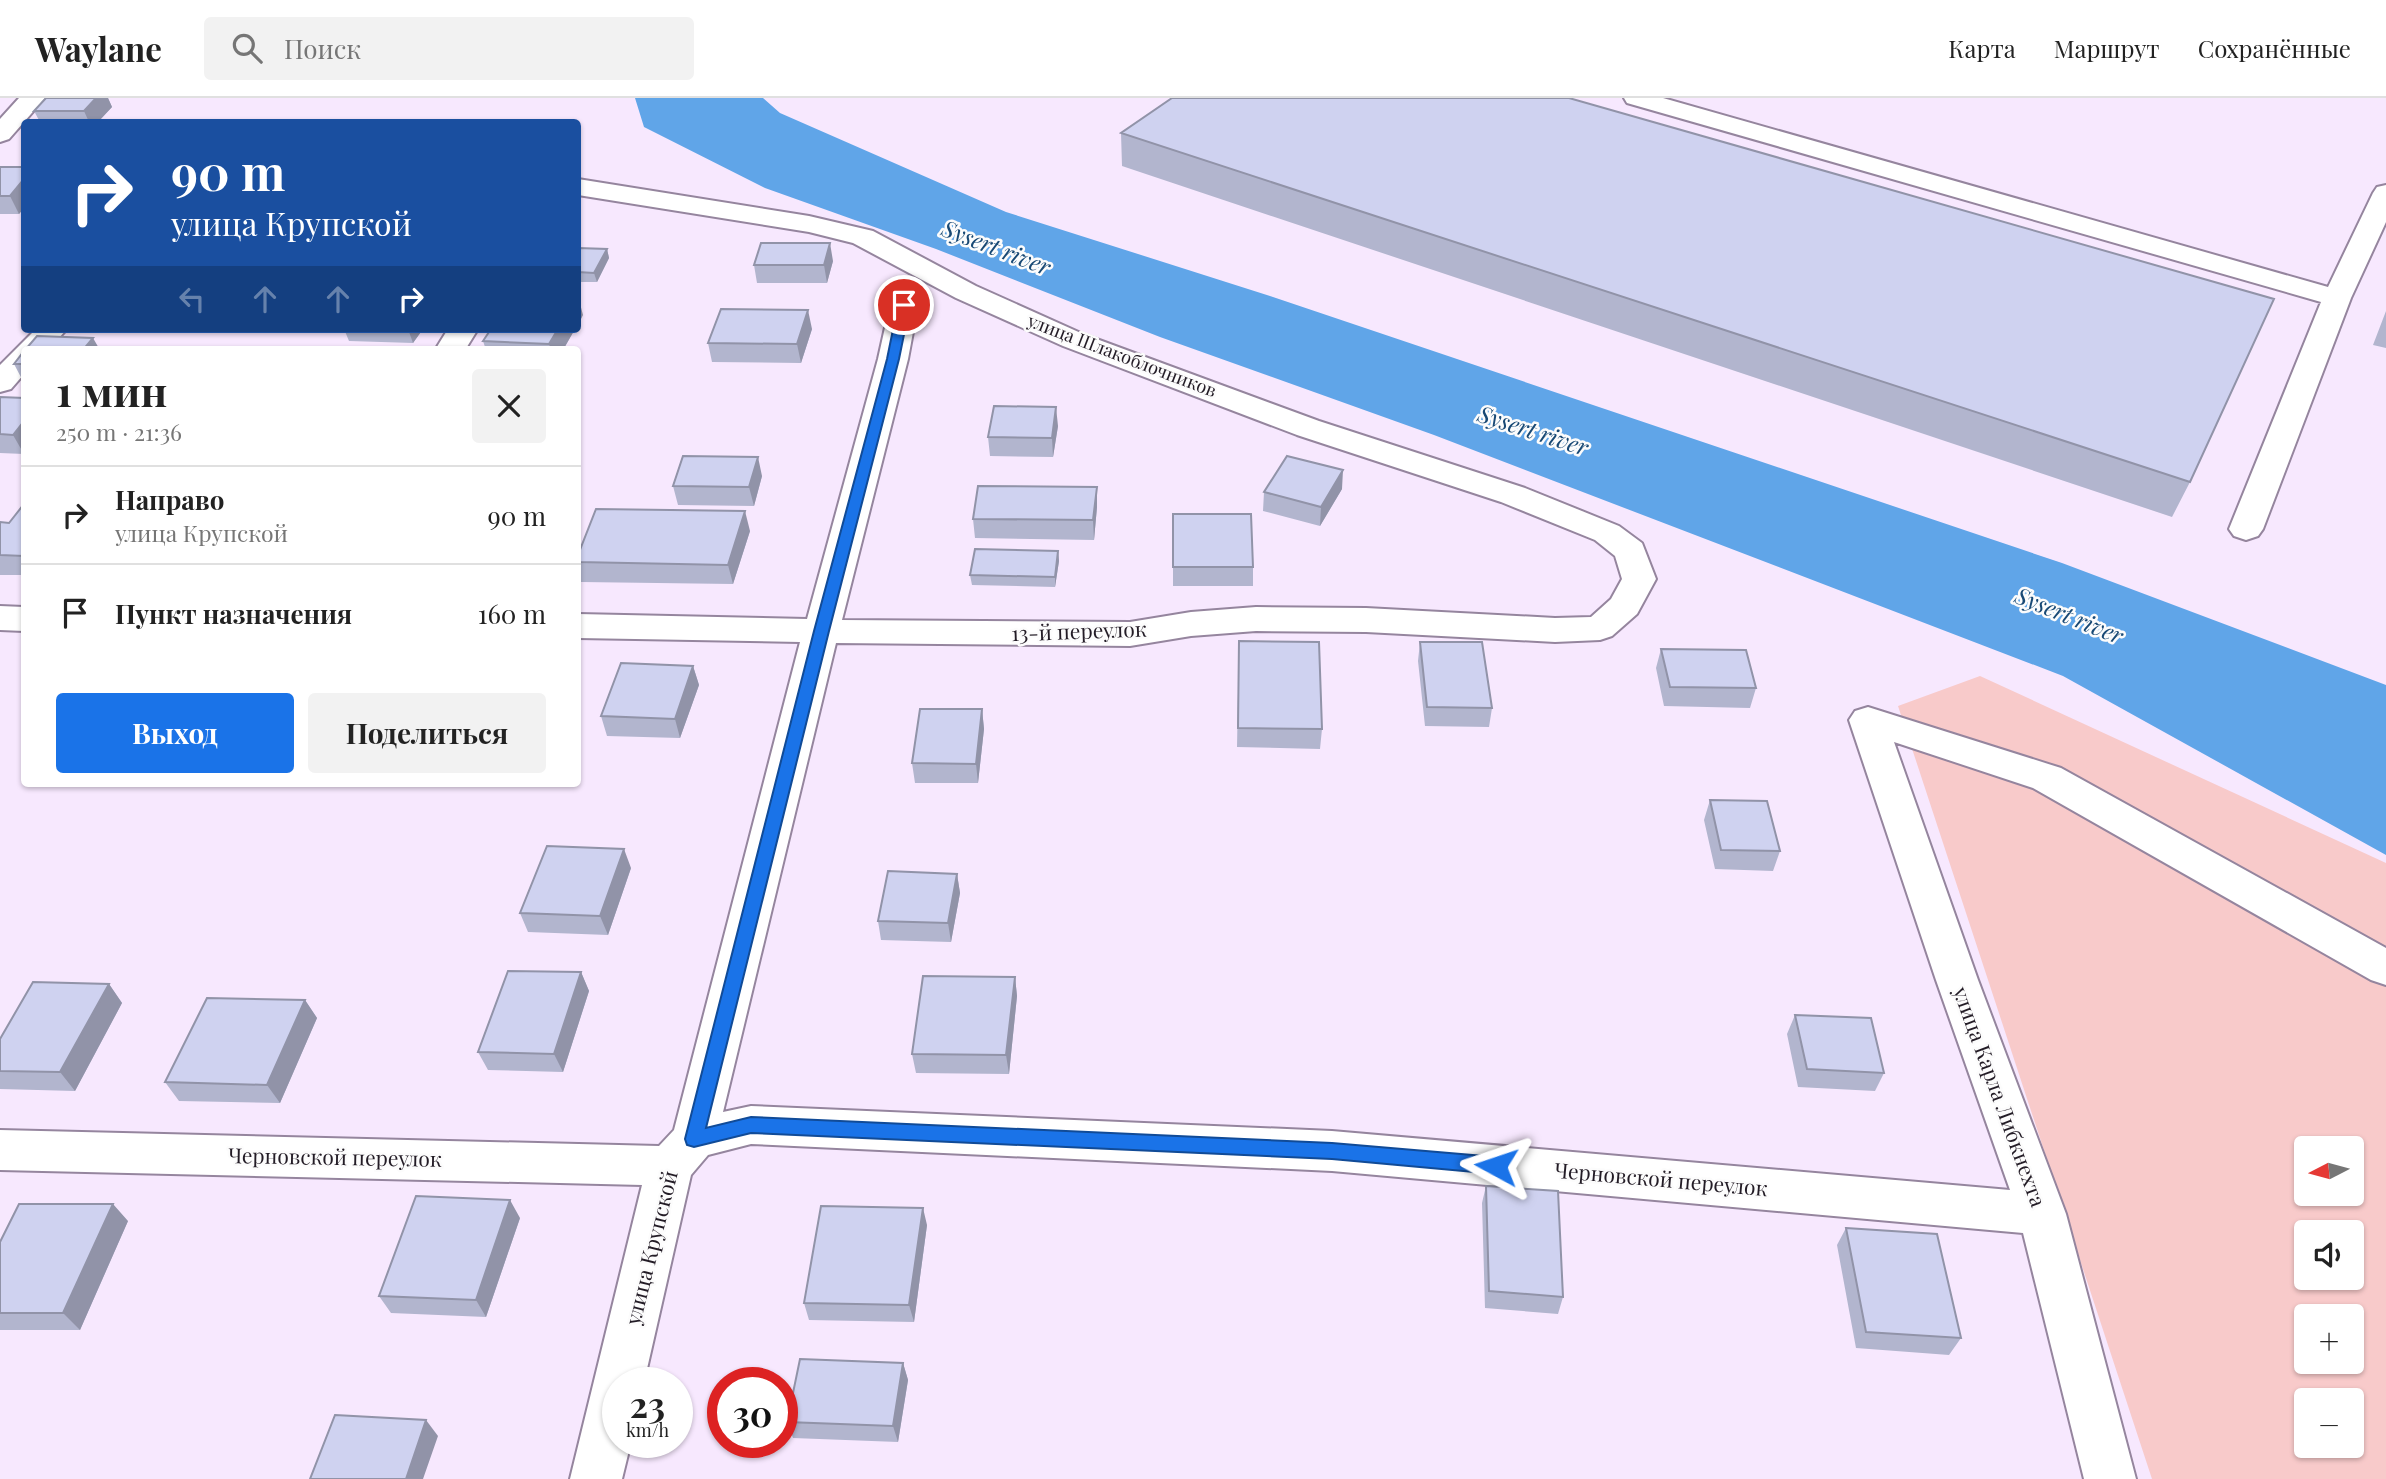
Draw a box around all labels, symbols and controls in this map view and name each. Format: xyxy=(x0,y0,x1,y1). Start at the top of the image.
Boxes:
search box xyxy=(204,17,694,80)
text: Waylane xyxy=(35,26,162,70)
icon: search xyxy=(228,29,266,67)
text: Поиск xyxy=(284,31,361,66)
text: Карта xyxy=(1948,32,2016,64)
text: Маршрут xyxy=(2054,32,2160,64)
text: Сохранённые xyxy=(2198,32,2351,64)
text: 90 m xyxy=(171,138,285,203)
icon: right xyxy=(56,147,147,238)
text: улица Крупской xyxy=(171,201,412,244)
water label: Sysert river xyxy=(937,211,1056,282)
pin xyxy=(874,275,934,335)
icon: left xyxy=(173,280,211,318)
icon: ahead xyxy=(246,280,284,318)
icon: ahead xyxy=(319,280,357,318)
icon: right xyxy=(392,280,430,318)
icon: arrive xyxy=(885,286,923,324)
street label: улица Шлакоблочников xyxy=(1024,308,1220,402)
text: 1 мин xyxy=(56,362,167,418)
button: close xyxy=(472,369,546,443)
water label: Sysert river xyxy=(1474,397,1594,462)
text: 250 m · 21:36 xyxy=(56,416,182,447)
text: Направо xyxy=(115,482,224,517)
icon: right xyxy=(56,496,94,534)
text: 90 m xyxy=(488,498,546,533)
text: улица Крупской xyxy=(115,517,288,548)
water label: Sysert river xyxy=(2010,579,2129,651)
icon: arrive xyxy=(56,594,94,632)
text: Пункт назначения xyxy=(115,596,352,631)
text: 160 m xyxy=(478,596,546,631)
street label: 13-й переулок xyxy=(1011,614,1147,646)
button: Выход xyxy=(56,693,294,773)
button: Поделиться xyxy=(308,693,546,773)
street label: улица Карла Либкнехта xyxy=(1948,981,2054,1211)
position arrow xyxy=(1459,1129,1533,1203)
north arrow xyxy=(2294,1136,2364,1206)
map controls xyxy=(2294,1136,2364,1458)
street label: Черновской переулок xyxy=(228,1140,442,1172)
street label: Черновской переулок xyxy=(1553,1155,1769,1201)
street label: улица Крупской xyxy=(617,1167,683,1329)
button: sound xyxy=(2294,1220,2364,1290)
button: + xyxy=(2294,1304,2364,1374)
speed limit sign: 30 xyxy=(707,1367,798,1458)
text: 23 xyxy=(630,1380,665,1427)
button: − xyxy=(2294,1388,2364,1458)
text: km/h xyxy=(626,1418,669,1442)

